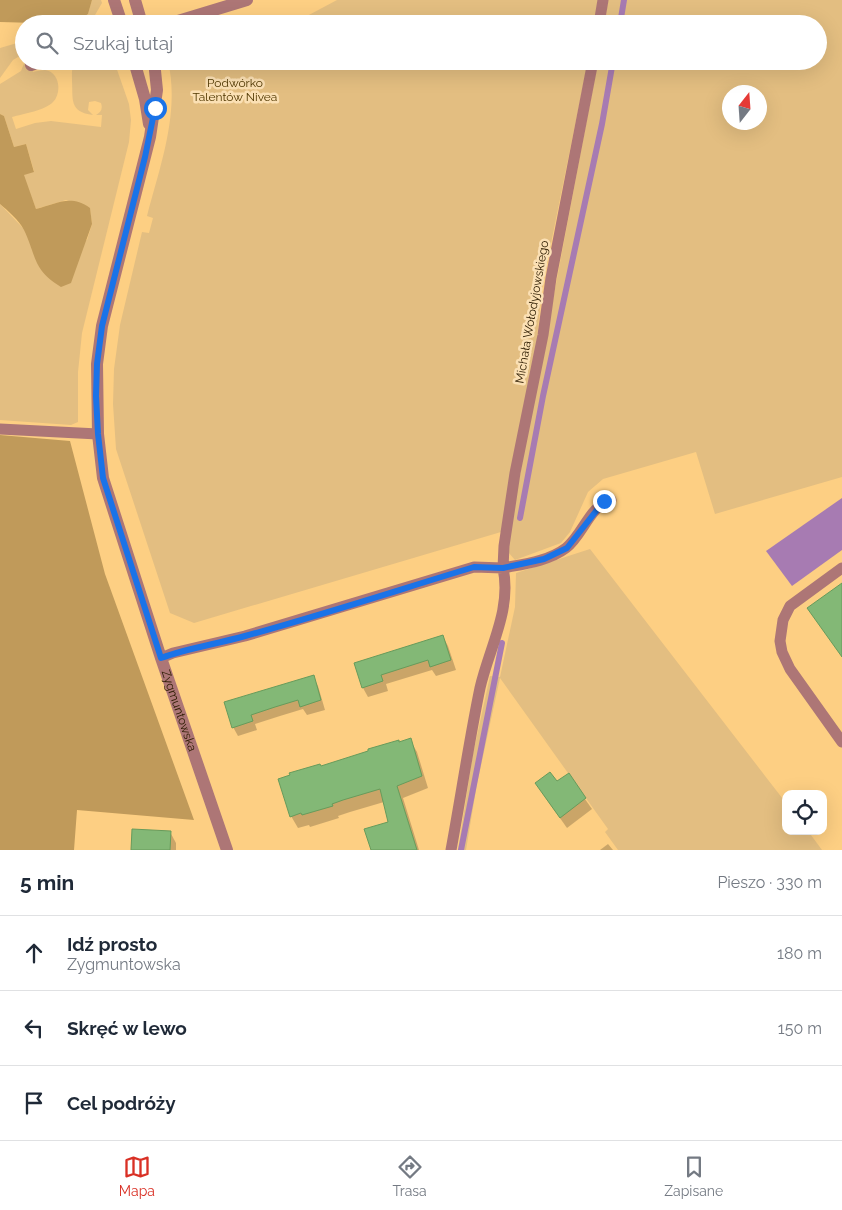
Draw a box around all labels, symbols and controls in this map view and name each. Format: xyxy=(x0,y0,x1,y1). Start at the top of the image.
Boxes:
search box xyxy=(15,15,827,70)
icon: search xyxy=(33,29,61,57)
text: Szukaj tutaj xyxy=(73,32,173,54)
park label: Podwórko Talentów Nivea xyxy=(193,76,277,104)
north arrow xyxy=(722,85,767,130)
route start xyxy=(144,97,167,120)
street label: Michała Wołodyjowskiego xyxy=(513,239,551,385)
route end xyxy=(593,490,616,513)
street label: Zygmuntowska xyxy=(159,668,200,753)
map controls xyxy=(782,790,827,835)
button: locate xyxy=(782,790,827,835)
text: 5 min xyxy=(20,870,74,895)
text: Pieszo · 330 m xyxy=(717,873,822,892)
text: Idź prosto xyxy=(67,933,157,955)
icon: ahead xyxy=(20,939,48,967)
text: 180 m xyxy=(777,944,822,963)
text: Zygmuntowska xyxy=(67,955,181,974)
icon: left xyxy=(20,1014,48,1042)
text: Skręć w lewo xyxy=(67,1017,187,1039)
text: 150 m xyxy=(778,1019,822,1038)
icon: arrive xyxy=(20,1089,48,1117)
text: Cel podróży xyxy=(67,1092,176,1114)
tab: Mapa xyxy=(119,1153,155,1199)
tab: Trasa xyxy=(393,1153,427,1199)
tab: Zapisane xyxy=(664,1153,723,1199)

